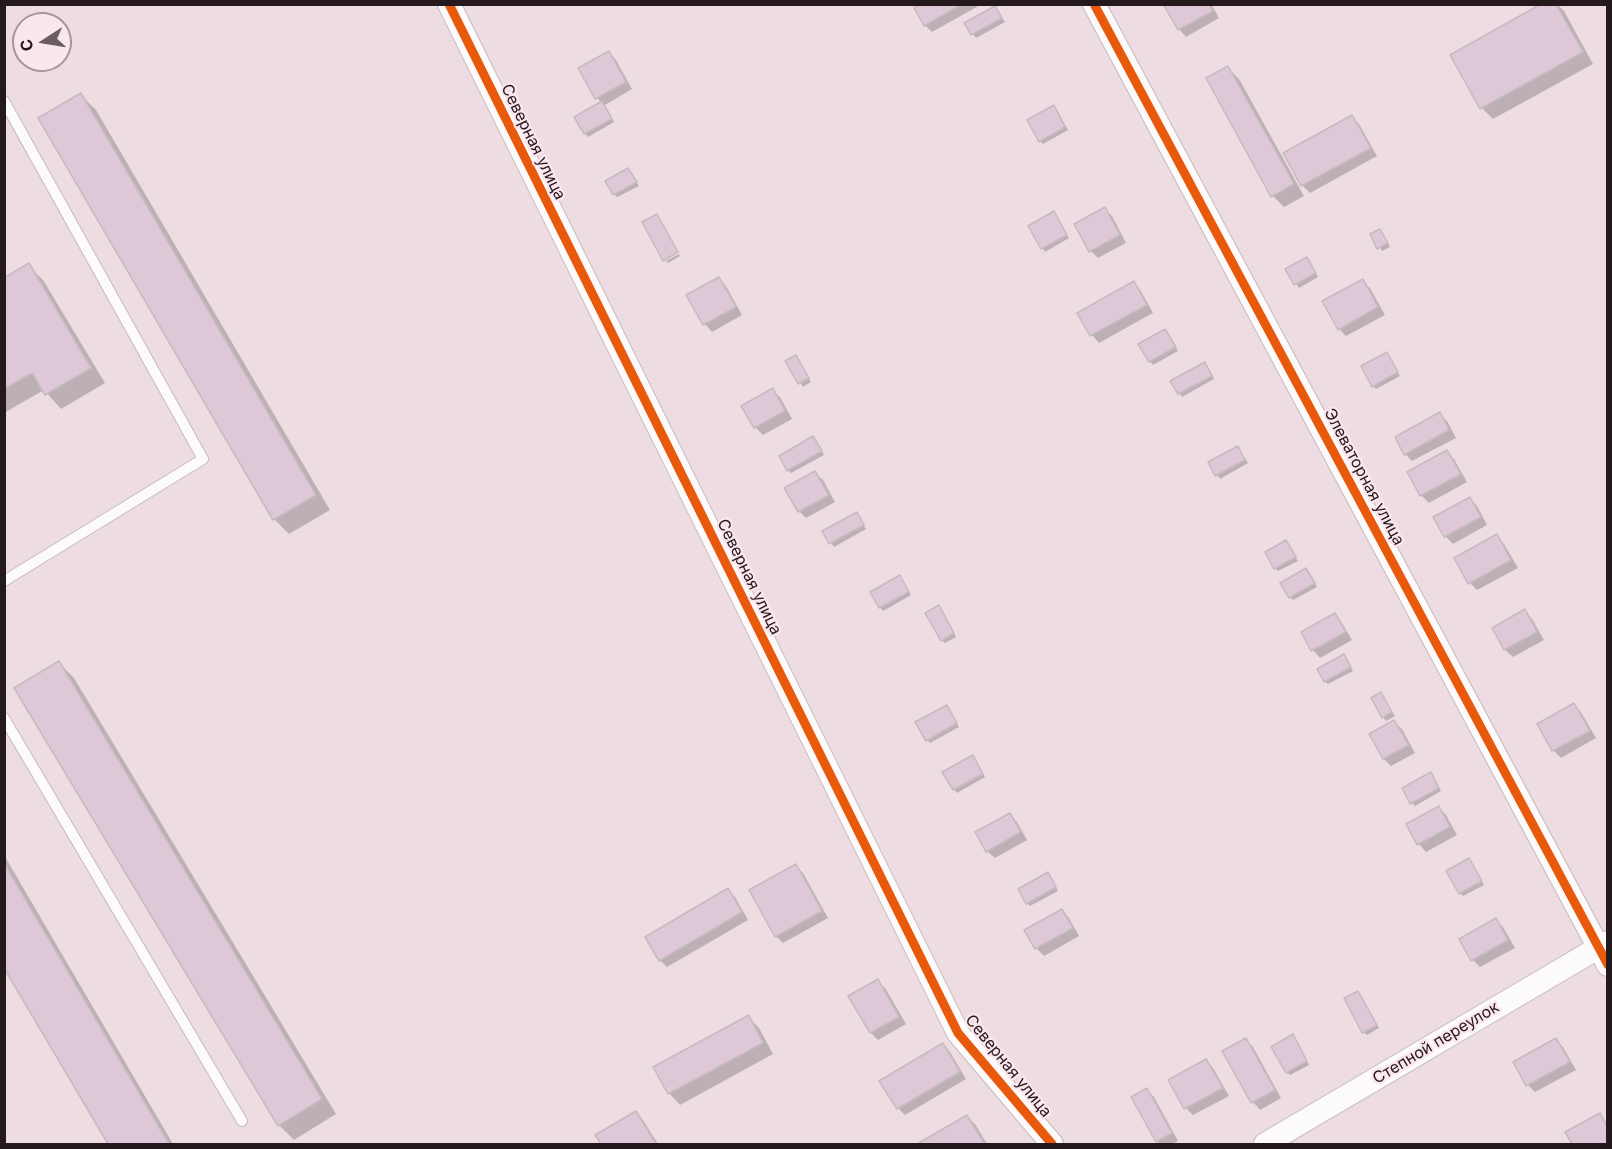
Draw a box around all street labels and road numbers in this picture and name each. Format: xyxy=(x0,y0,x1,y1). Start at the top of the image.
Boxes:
street label: Северная улица xyxy=(497,81,569,203)
street label: Элеваторная улица xyxy=(1320,405,1408,549)
street label: Северная улица xyxy=(713,516,785,638)
street label: Степной переулок xyxy=(1369,998,1503,1088)
street label: Северная улица xyxy=(961,1011,1055,1121)

